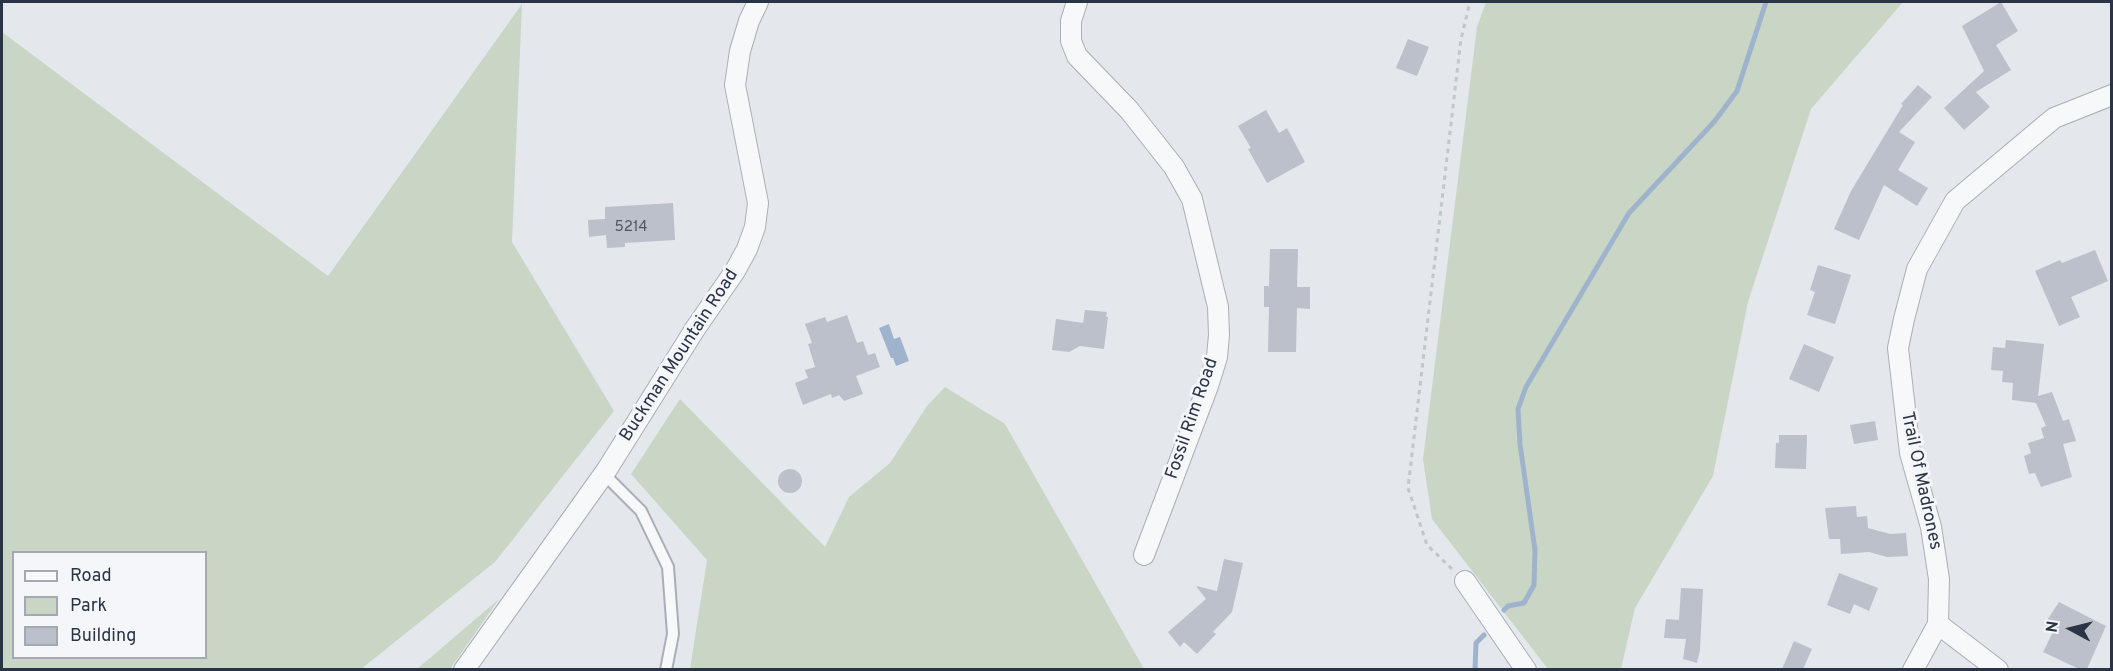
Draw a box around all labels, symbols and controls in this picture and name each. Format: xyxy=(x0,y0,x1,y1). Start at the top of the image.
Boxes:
house number: 5214 xyxy=(614,219,648,237)
street label: Buckman Mountain Road xyxy=(616,266,744,446)
street label: Fossil Rim Road xyxy=(1162,356,1224,482)
street label: Trail Of Madrones xyxy=(1895,410,1945,552)
legend xyxy=(12,551,207,659)
text: Road xyxy=(70,565,112,588)
text: Park xyxy=(70,595,107,618)
north arrow xyxy=(2041,599,2101,659)
text: N xyxy=(2043,620,2064,634)
text: Building xyxy=(70,625,136,648)

